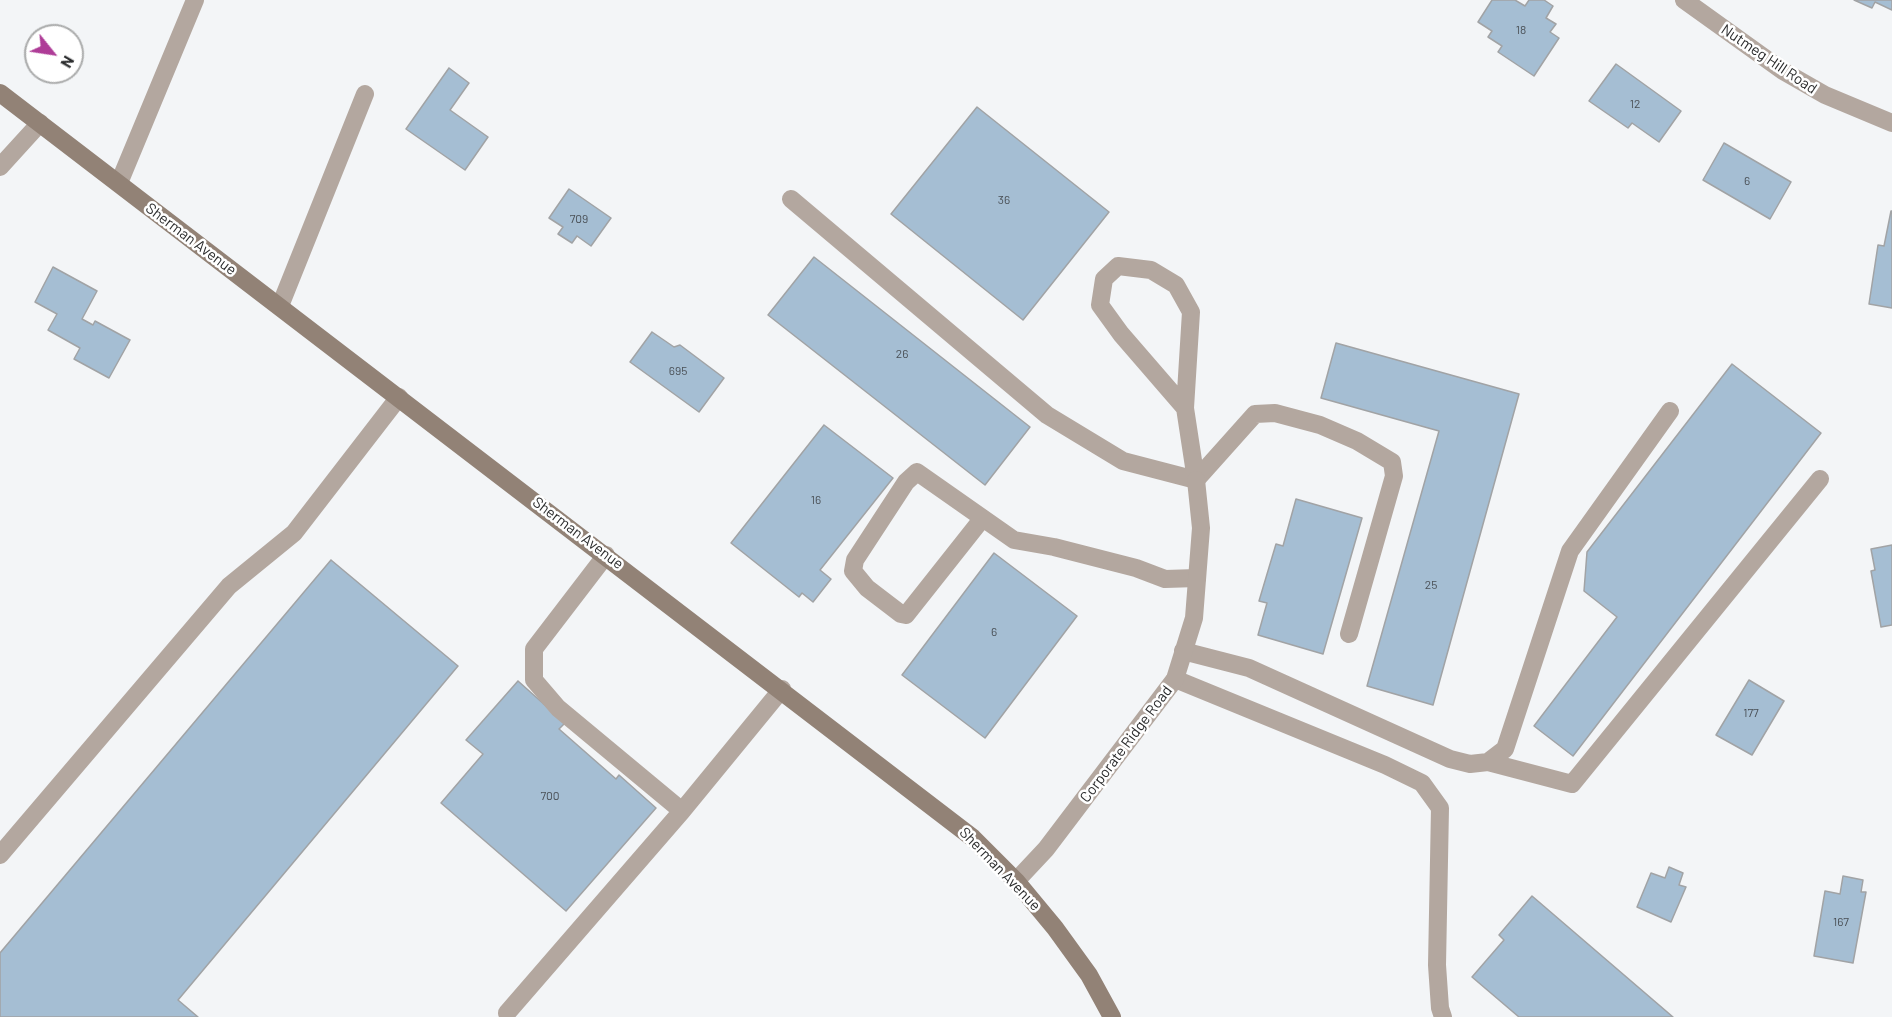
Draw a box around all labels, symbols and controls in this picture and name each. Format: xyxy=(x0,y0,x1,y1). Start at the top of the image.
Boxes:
street label: Nutmeg Hill Road xyxy=(1718,20,1820,98)
house number: 18 xyxy=(1516,23,1526,37)
north arrow xyxy=(24,24,84,84)
text: N xyxy=(57,53,79,72)
house number: 12 xyxy=(1630,97,1640,111)
house number: 6 xyxy=(1744,174,1750,188)
house number: 36 xyxy=(998,193,1010,207)
street label: Sherman Avenue xyxy=(142,199,240,279)
house number: 709 xyxy=(570,212,588,226)
house number: 26 xyxy=(896,347,908,361)
house number: 695 xyxy=(669,364,687,378)
street label: Sherman Avenue xyxy=(529,493,627,573)
house number: 16 xyxy=(811,493,821,507)
house number: 25 xyxy=(1425,578,1437,592)
house number: 6 xyxy=(991,625,997,639)
street label: Corporate Ridge Road xyxy=(1076,682,1176,806)
house number: 177 xyxy=(1743,706,1759,720)
house number: 700 xyxy=(540,789,560,803)
street label: Sherman Avenue xyxy=(956,824,1044,914)
house number: 167 xyxy=(1833,915,1849,929)

